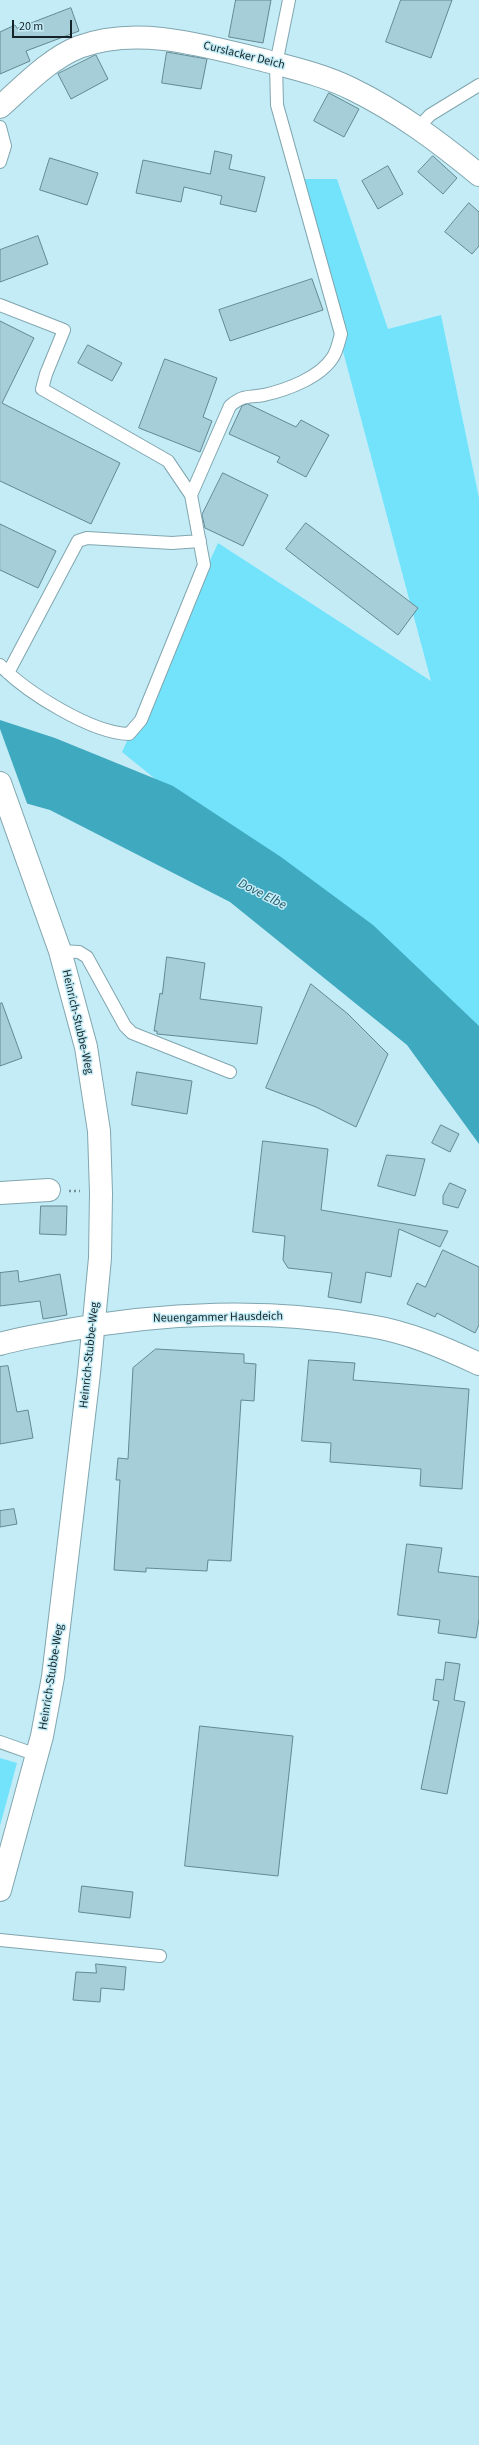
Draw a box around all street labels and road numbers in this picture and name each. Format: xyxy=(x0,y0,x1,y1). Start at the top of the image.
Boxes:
street label: Curslacker Deich xyxy=(202,39,286,73)
street label: Heinrich-Stubbe-Weg xyxy=(58,968,96,1076)
street label: Heinrich-Stubbe-Weg xyxy=(77,1301,103,1409)
street label: Neuengammer Hausdeich xyxy=(153,1310,283,1326)
street label: Heinrich-Stubbe-Weg xyxy=(37,1623,67,1731)

